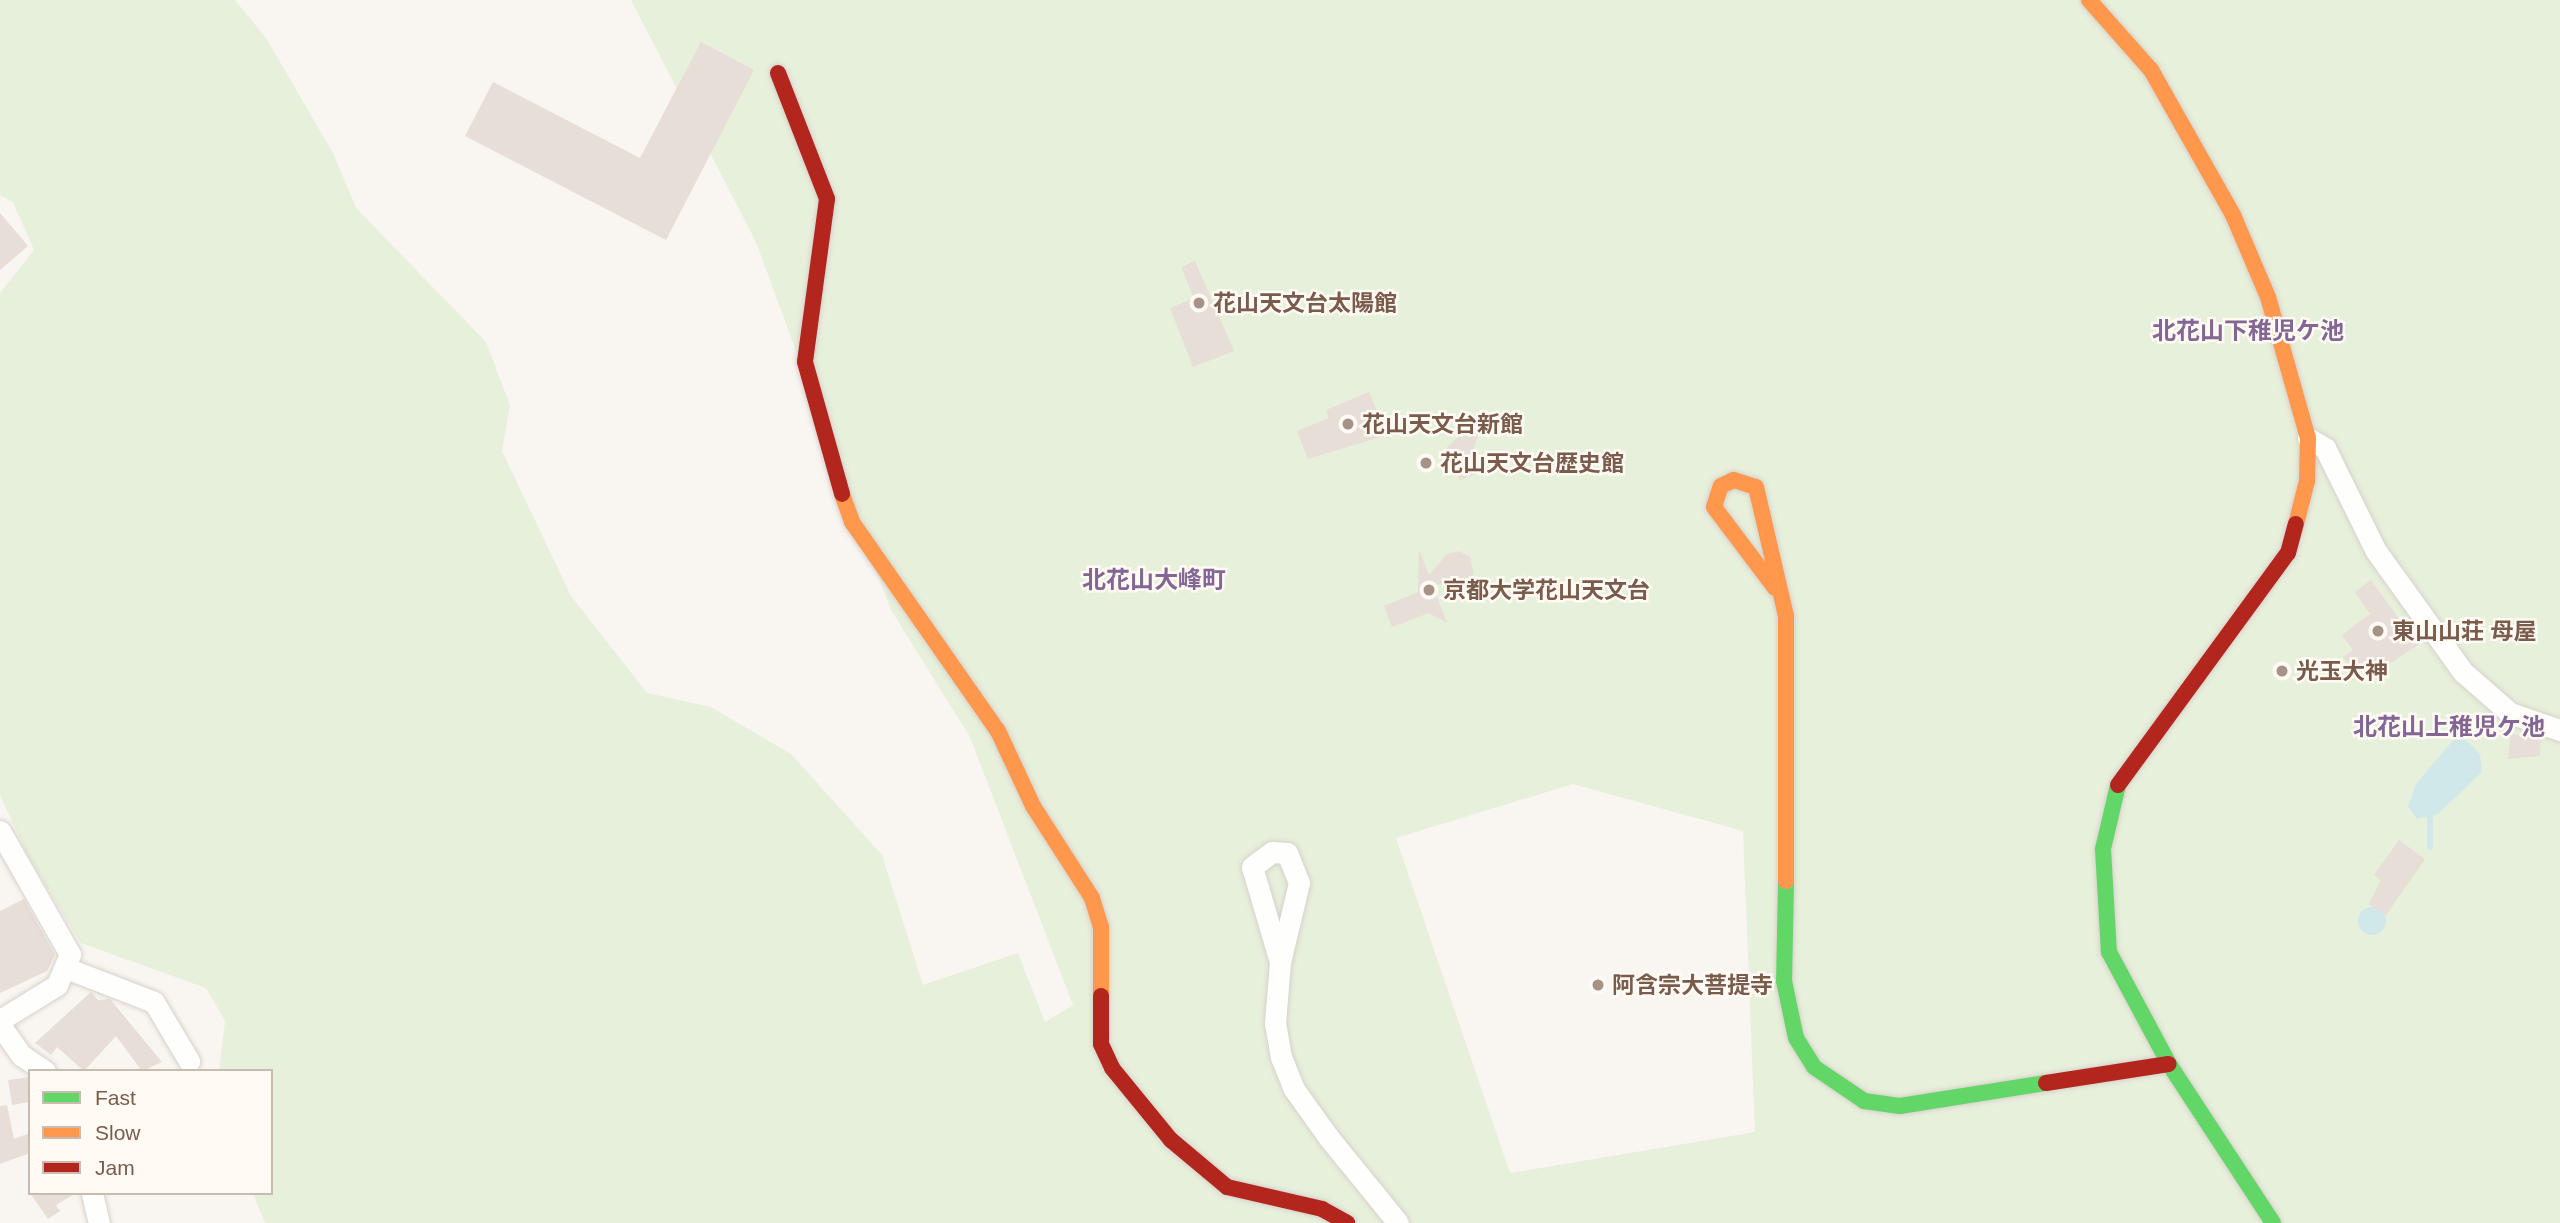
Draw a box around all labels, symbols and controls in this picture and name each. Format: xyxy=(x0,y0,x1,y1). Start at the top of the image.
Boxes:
place label: 花山天文台太陽館 xyxy=(1213,289,1397,317)
marker: 花山天文台太陽館 xyxy=(1191,295,1207,311)
district label: 北花山下稚児ケ池 xyxy=(2152,317,2344,345)
place label: 花山天文台新館 xyxy=(1362,410,1523,438)
marker: 花山天文台新館 xyxy=(1340,416,1356,432)
place label: 花山天文台歴史館 xyxy=(1440,449,1624,477)
marker: 花山天文台歴史館 xyxy=(1418,455,1434,471)
district label: 北花山大峰町 xyxy=(1082,566,1226,594)
place label: 京都大学花山天文台 xyxy=(1443,576,1650,604)
marker: 京都大学花山天文台 xyxy=(1421,582,1437,598)
place label: 東山山荘 母屋 xyxy=(2392,617,2536,645)
marker: 東山山荘 母屋 xyxy=(2370,623,2386,639)
place label: 光玉大神 xyxy=(2296,657,2388,685)
marker: 光玉大神 xyxy=(2274,663,2290,679)
district label: 北花山上稚児ケ池 xyxy=(2353,713,2545,741)
place label: 阿含宗大菩提寺 xyxy=(1612,971,1773,999)
marker: 阿含宗大菩提寺 xyxy=(1590,977,1606,993)
legend xyxy=(28,1069,273,1195)
text: Fast xyxy=(95,1086,136,1109)
text: Slow xyxy=(95,1121,141,1144)
text: Jam xyxy=(95,1156,135,1179)

